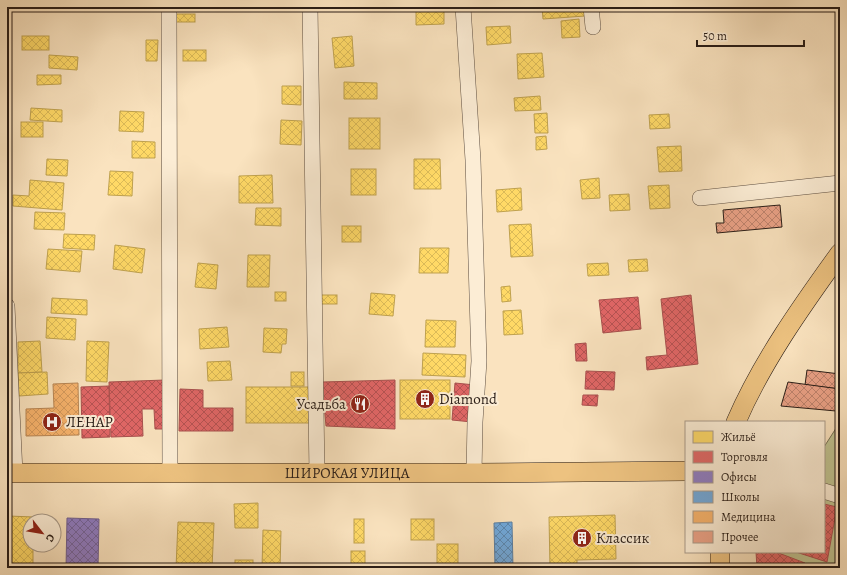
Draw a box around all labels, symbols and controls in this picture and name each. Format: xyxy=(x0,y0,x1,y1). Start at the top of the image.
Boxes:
scale bar xyxy=(697,22,804,48)
text: 50 m xyxy=(703,28,727,44)
building icon: Diamond xyxy=(414,388,436,410)
place label: Diamond xyxy=(439,389,498,409)
restaurant icon: Усадьба xyxy=(349,393,371,415)
place label: Усадьба xyxy=(296,394,346,414)
hospital icon: ЛЕНАР xyxy=(41,411,63,433)
place label: ЛЕНАР xyxy=(66,412,113,432)
legend xyxy=(685,421,825,553)
text: Жильё xyxy=(721,429,756,445)
text: Торговля xyxy=(721,449,768,465)
street label: ШИРОКАЯ УЛИЦА xyxy=(285,463,410,483)
text: Офисы xyxy=(721,469,757,485)
text: Школы xyxy=(721,489,760,505)
text: Медицина xyxy=(721,509,776,525)
north arrow xyxy=(22,513,62,553)
building icon: Классик xyxy=(571,527,593,549)
place label: Классик xyxy=(596,528,649,548)
text: Прочее xyxy=(721,529,759,545)
text: С xyxy=(42,531,58,545)

